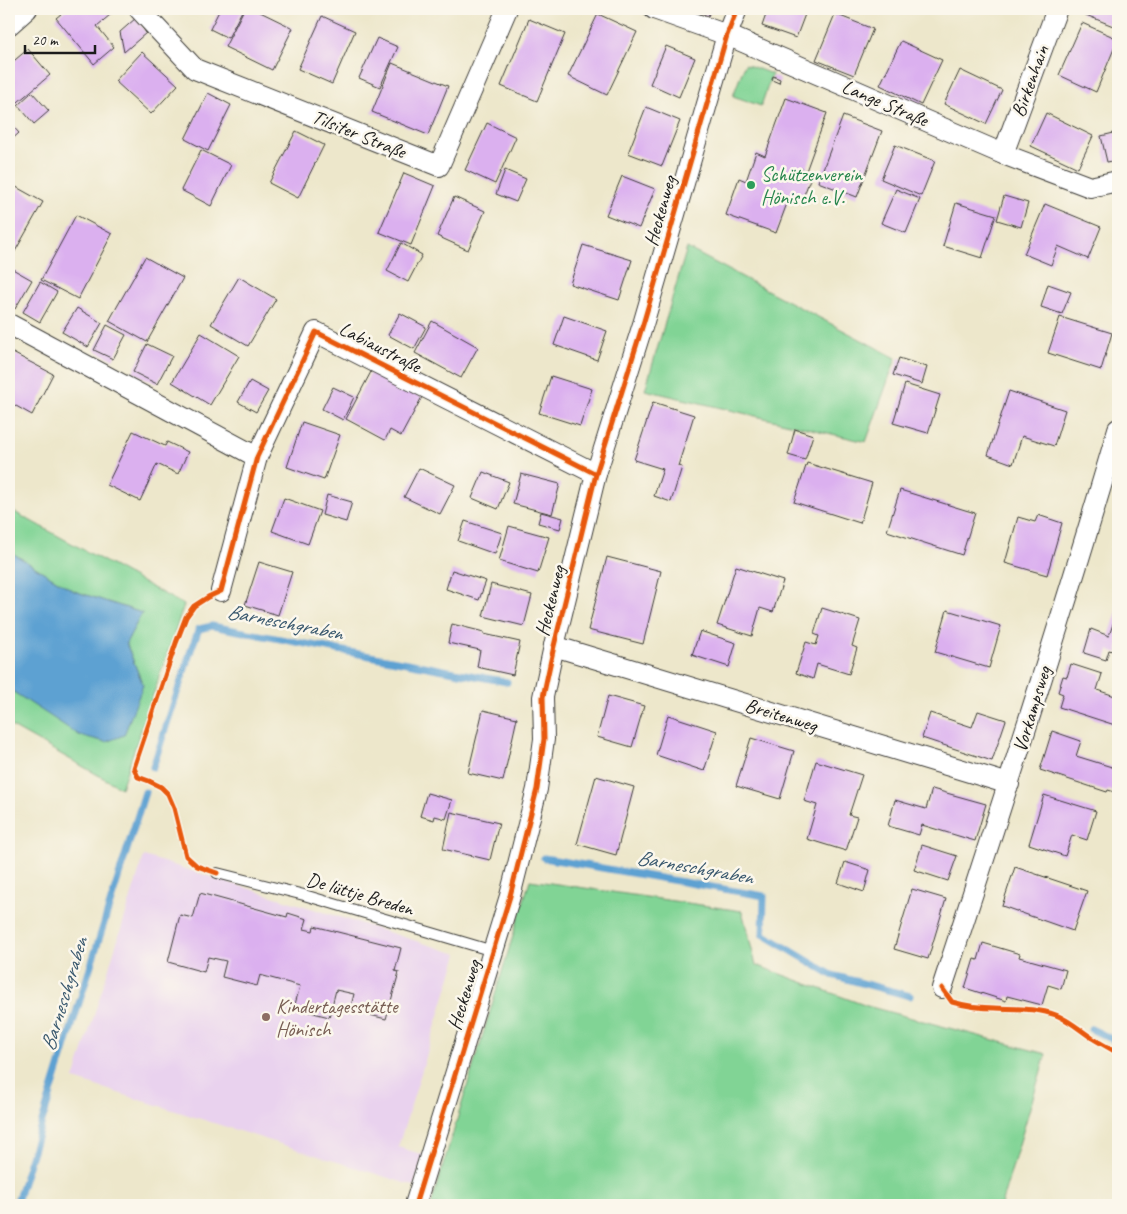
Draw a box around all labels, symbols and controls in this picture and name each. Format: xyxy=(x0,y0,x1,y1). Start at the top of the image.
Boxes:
scale bar xyxy=(25,22,95,54)
text: 20 m xyxy=(32,31,59,50)
street label: Birkenhain xyxy=(1006,41,1055,120)
street label: Lange Straße xyxy=(838,74,933,133)
street label: Tilsiter Straße xyxy=(309,104,411,165)
place label: Schützenverein Hönisch e.V. xyxy=(761,162,863,210)
street label: Heckenweg xyxy=(638,171,682,249)
marker: Schützenverein Hönisch e.V. xyxy=(745,179,757,191)
street label: Labiaustraße xyxy=(335,316,426,379)
street label: Heckenweg xyxy=(529,561,571,639)
water label: Barneschgraben xyxy=(225,598,347,646)
street label: Vorkampsweg xyxy=(1007,662,1057,755)
street label: Breitenweg xyxy=(742,692,822,738)
water label: Barneschgraben xyxy=(635,844,757,890)
street label: De lüttje Breden xyxy=(304,867,417,921)
water label: Barneschgraben xyxy=(34,932,94,1054)
street label: Heckenweg xyxy=(442,955,487,1033)
place label: Kindertagesstätte Hönisch xyxy=(276,994,399,1042)
marker: Kindertagesstätte Hönisch xyxy=(260,1011,272,1023)

